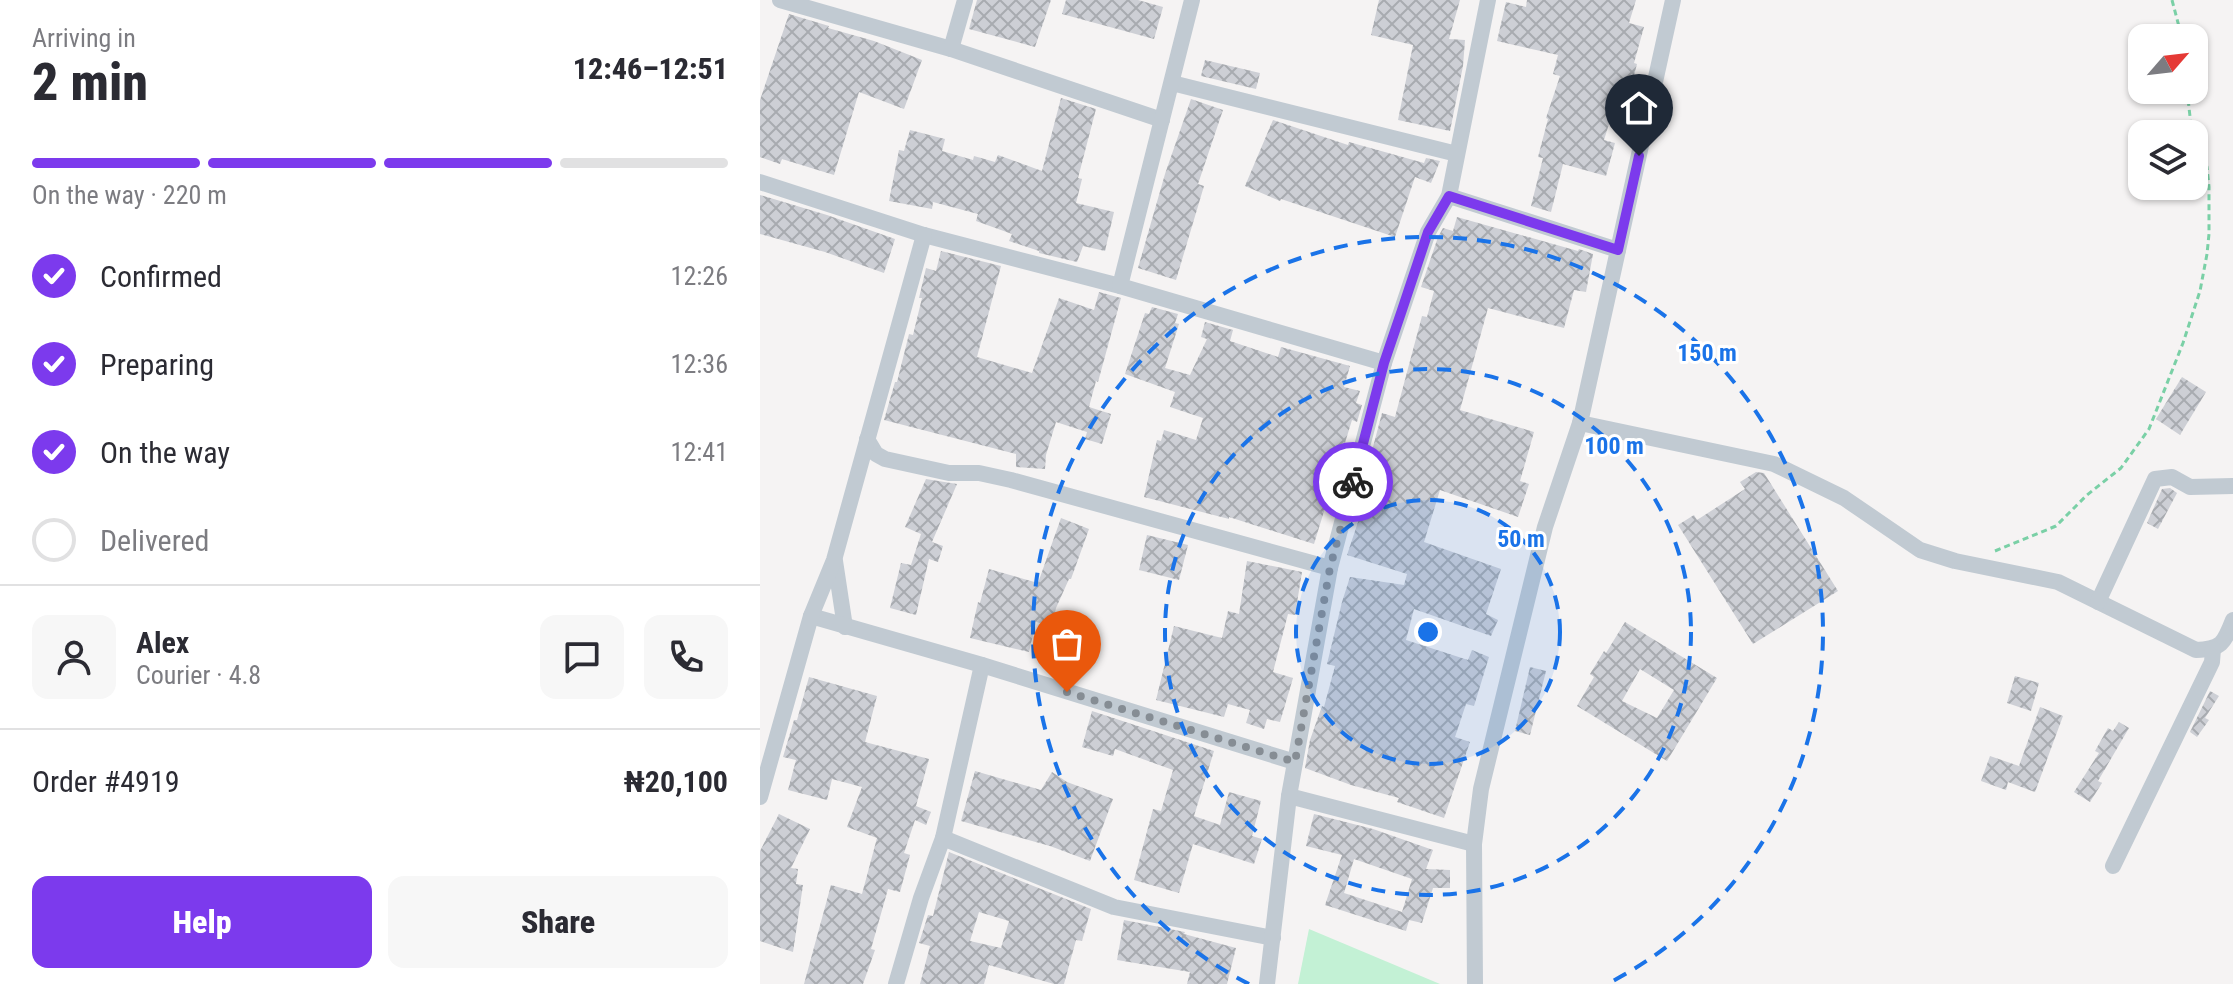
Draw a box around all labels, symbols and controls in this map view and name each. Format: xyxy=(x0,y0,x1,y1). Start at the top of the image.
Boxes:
text: Arriving in xyxy=(32,23,136,53)
north arrow xyxy=(2128,24,2208,104)
map controls xyxy=(2128,24,2208,200)
text: 12:46–12:51 xyxy=(573,51,728,86)
text: 2 min xyxy=(32,52,148,113)
pin xyxy=(1605,74,1673,156)
icon: home xyxy=(1617,86,1661,130)
button: layers xyxy=(2128,120,2208,200)
text: On the way · 220 m xyxy=(32,180,227,210)
icon: check xyxy=(32,254,76,298)
text: Confirmed xyxy=(100,259,222,294)
text: 12:26 xyxy=(671,261,728,291)
text: 150 m xyxy=(1677,339,1737,367)
icon: check xyxy=(32,342,76,386)
text: Preparing xyxy=(100,347,214,382)
text: 12:36 xyxy=(671,349,728,379)
icon: check xyxy=(32,430,76,474)
text: 100 m xyxy=(1584,432,1644,460)
text: On the way xyxy=(100,435,230,470)
text: 12:41 xyxy=(671,437,728,467)
courier xyxy=(1313,442,1393,522)
icon: bike xyxy=(1331,460,1375,504)
text: Delivered xyxy=(100,523,209,558)
text: 50 m xyxy=(1497,525,1545,553)
pin xyxy=(1033,610,1101,692)
button: person xyxy=(32,615,116,699)
button: chat xyxy=(540,615,624,699)
button: phone xyxy=(644,615,728,699)
centre of rings xyxy=(1414,618,1442,646)
icon: bag xyxy=(1045,622,1089,666)
text: Alex xyxy=(136,625,189,660)
text: Courier · 4.8 xyxy=(136,660,261,690)
text: Order #4919 xyxy=(32,764,180,799)
text: ₦20,100 xyxy=(623,764,728,799)
button: Help xyxy=(32,876,372,968)
button: Share xyxy=(388,876,728,968)

